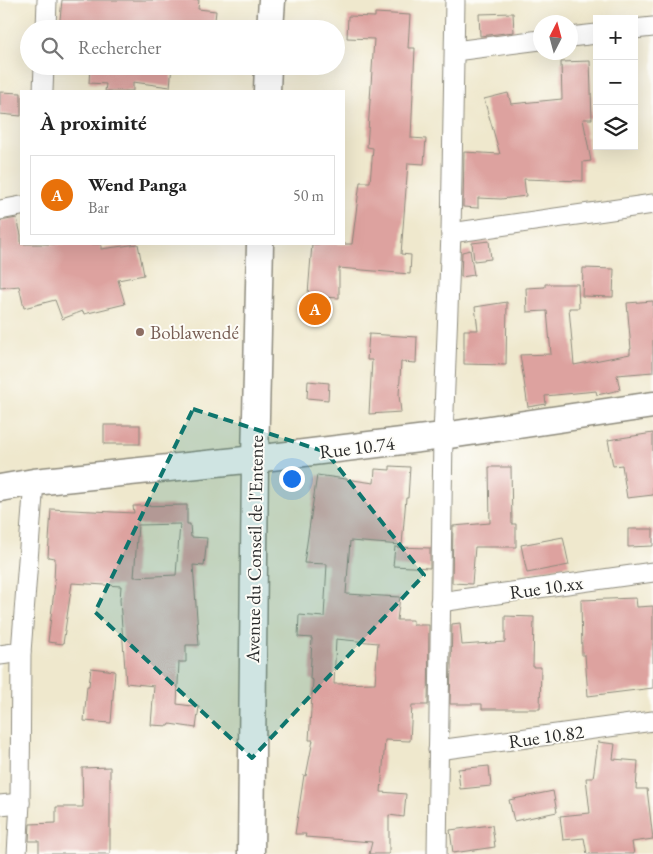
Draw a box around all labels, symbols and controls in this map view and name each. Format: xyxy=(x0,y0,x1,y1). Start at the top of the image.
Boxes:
north arrow xyxy=(533,15,578,60)
map controls xyxy=(593,15,638,150)
button: + xyxy=(593,15,638,60)
search box xyxy=(20,20,345,75)
icon: search xyxy=(38,34,66,62)
text: Rechercher xyxy=(78,35,161,60)
button: − xyxy=(593,60,638,105)
button: layers xyxy=(593,105,638,150)
text: À proximité xyxy=(40,109,147,136)
text: Wend Panga xyxy=(88,172,187,197)
text: A xyxy=(51,185,63,206)
text: 50 m xyxy=(293,185,324,206)
text: Bar xyxy=(88,197,109,218)
pin: A xyxy=(299,290,331,328)
place label: Boblawendé xyxy=(150,320,239,345)
marker: Boblawendé xyxy=(134,326,146,338)
street label: Rue 10.74 xyxy=(318,430,397,465)
street label: Avenue du Conseil de l'Entente xyxy=(240,435,269,664)
your location xyxy=(279,466,305,492)
street label: Rue 10.xx xyxy=(508,570,585,605)
street label: Rue 10.82 xyxy=(507,719,585,754)

